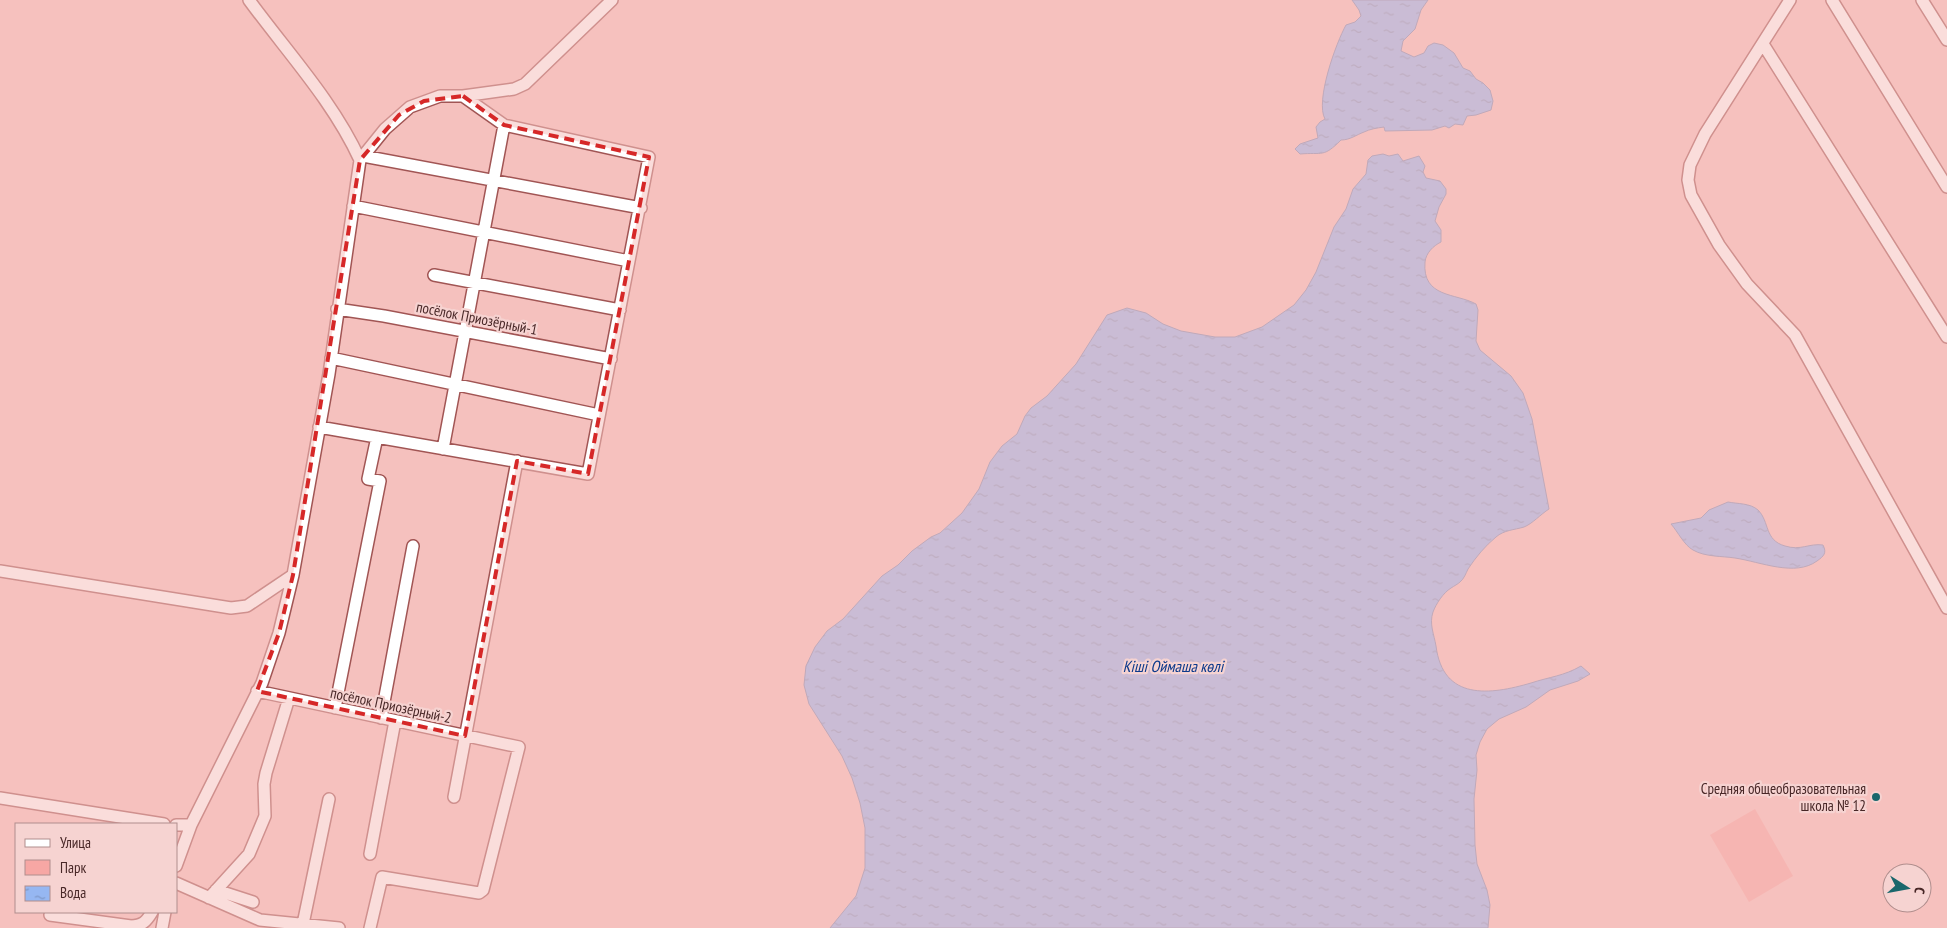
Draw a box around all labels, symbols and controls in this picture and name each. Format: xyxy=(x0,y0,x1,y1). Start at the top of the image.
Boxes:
street label: посёлок Приозёрный-1 xyxy=(415,297,539,339)
water label: Кіші Оймаша көлi xyxy=(1123,656,1226,676)
street label: посёлок Приозёрный-2 xyxy=(329,683,453,727)
place label: Средняя общеобразовательная школа № 12 xyxy=(1701,779,1866,815)
marker: Средняя общеобразовательная школа № 12 xyxy=(1870,791,1882,803)
legend xyxy=(15,823,178,913)
text: Улица xyxy=(60,833,91,852)
text: Парк xyxy=(60,858,86,877)
north arrow xyxy=(1882,863,1932,913)
text: Вода xyxy=(60,883,86,902)
text: С xyxy=(1910,886,1929,896)

